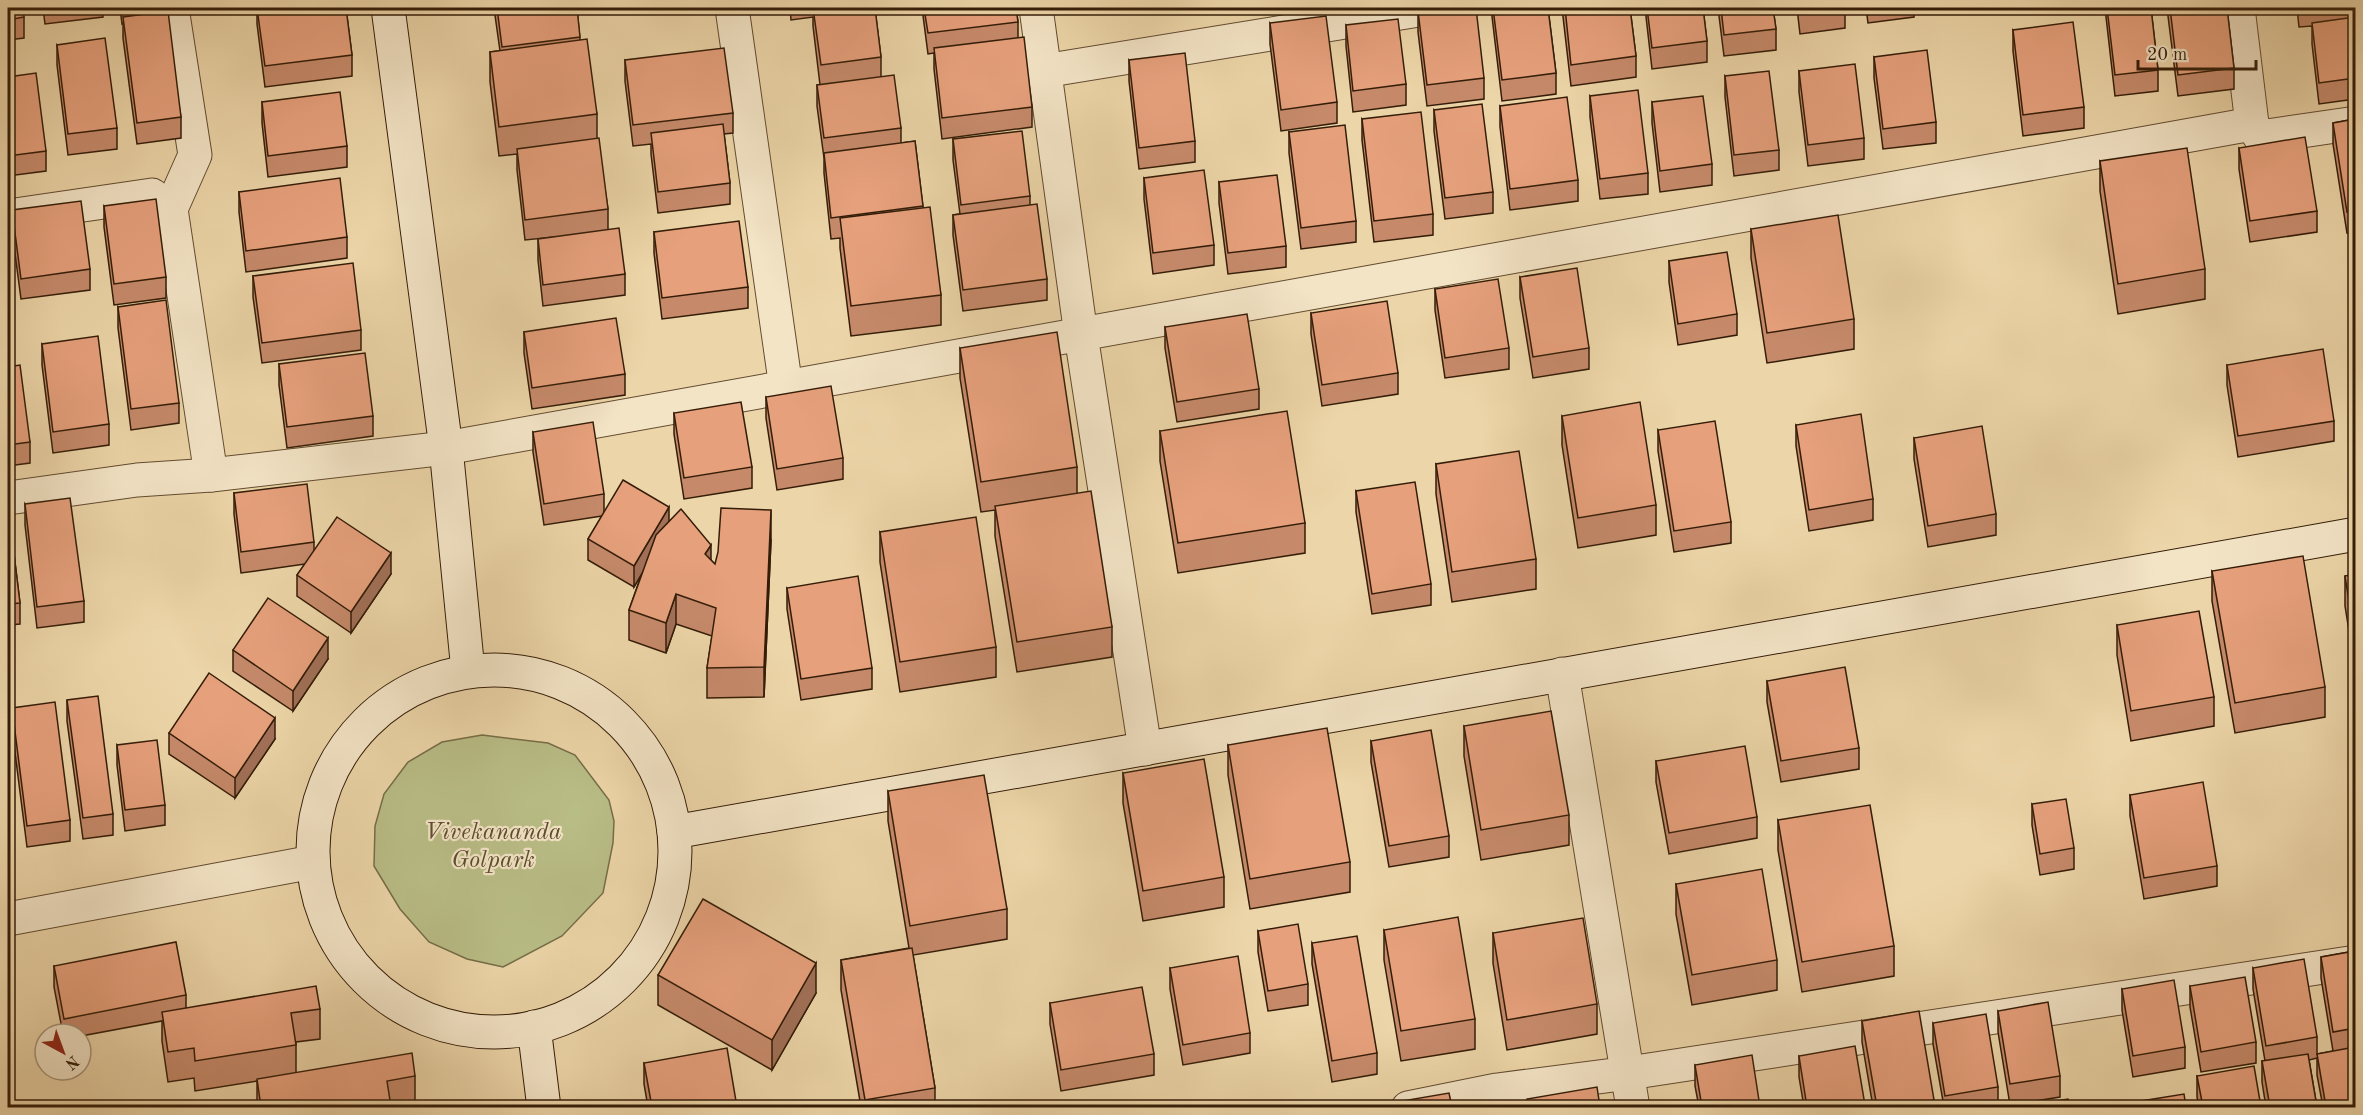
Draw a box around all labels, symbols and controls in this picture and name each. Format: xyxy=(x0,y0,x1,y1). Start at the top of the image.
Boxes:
scale bar xyxy=(2138,33,2256,71)
text: 20 m xyxy=(2147,46,2187,64)
park label: Vivekananda Golpark xyxy=(425,821,562,873)
north arrow xyxy=(33,1022,93,1082)
text: N xyxy=(61,1052,81,1072)

